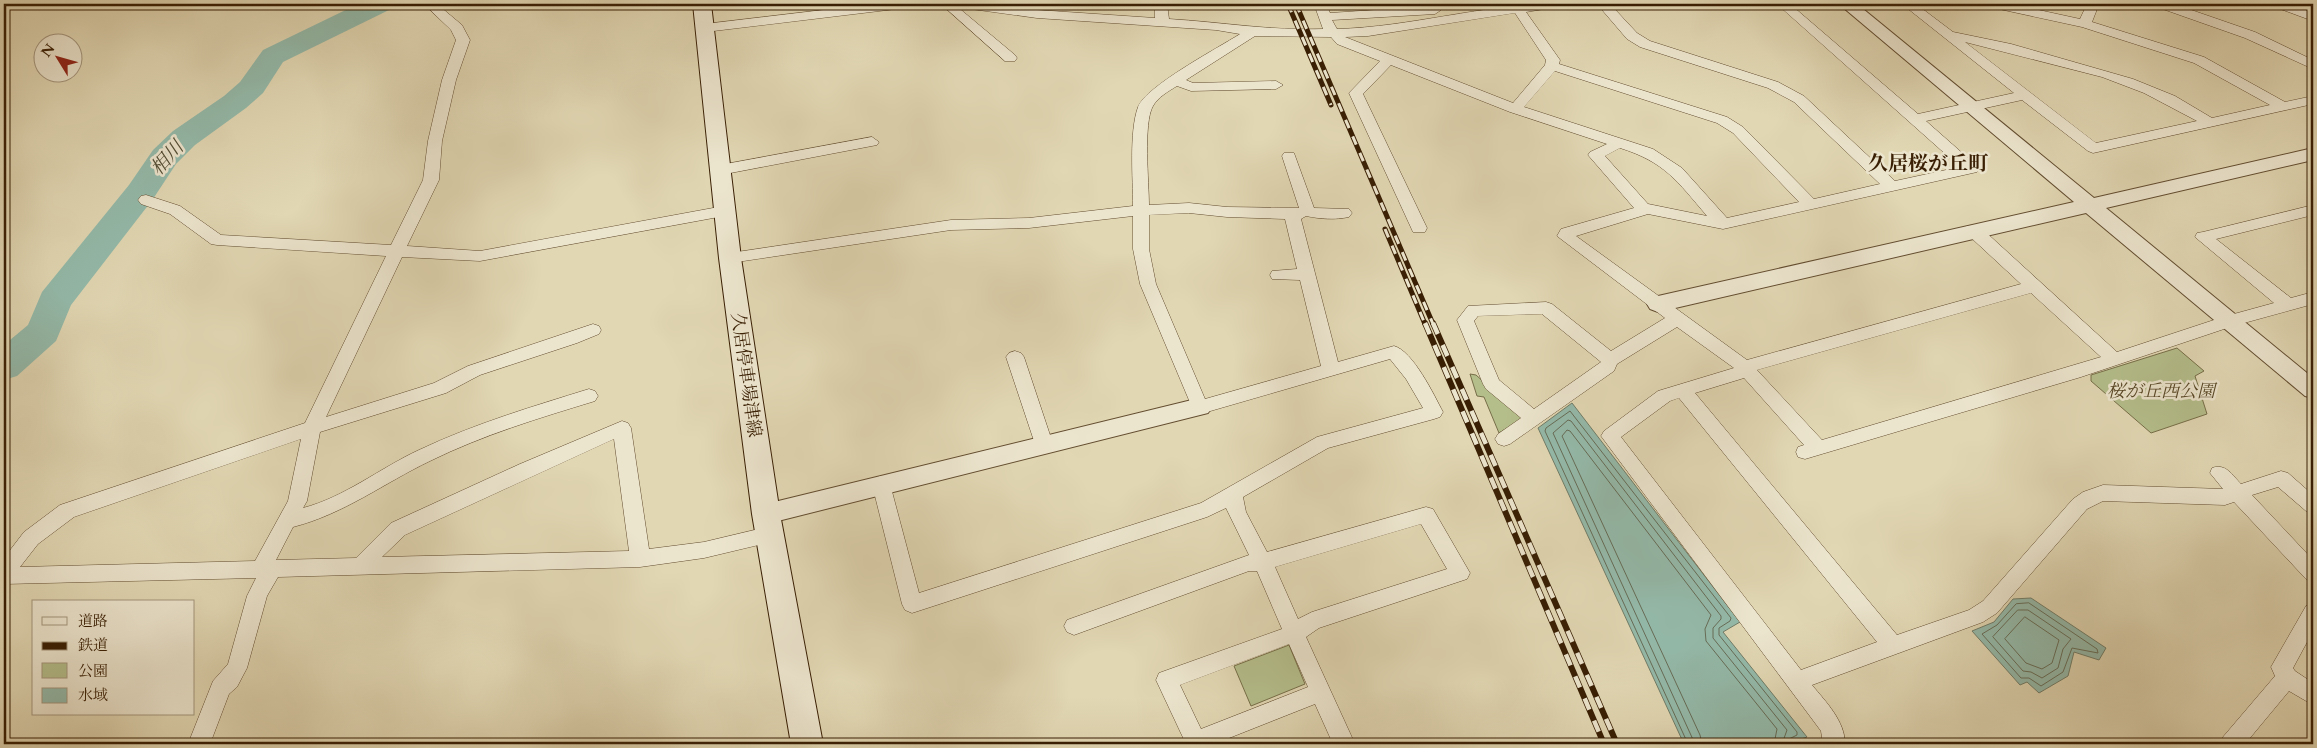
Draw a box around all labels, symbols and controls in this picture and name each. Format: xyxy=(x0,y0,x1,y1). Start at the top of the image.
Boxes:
north arrow xyxy=(32,32,82,82)
text: N xyxy=(37,40,59,61)
water label: 相川 xyxy=(145,134,191,181)
district label: 久居桜が丘町 xyxy=(1868,150,1989,177)
street label: 久居停車場津線 xyxy=(725,311,767,439)
park label: 桜が丘西公園 xyxy=(2107,379,2218,404)
legend xyxy=(32,600,195,716)
text: 道路 xyxy=(78,611,108,631)
text: 鉄道 xyxy=(78,635,108,655)
text: 公園 xyxy=(78,661,108,681)
text: 水域 xyxy=(78,685,108,705)

